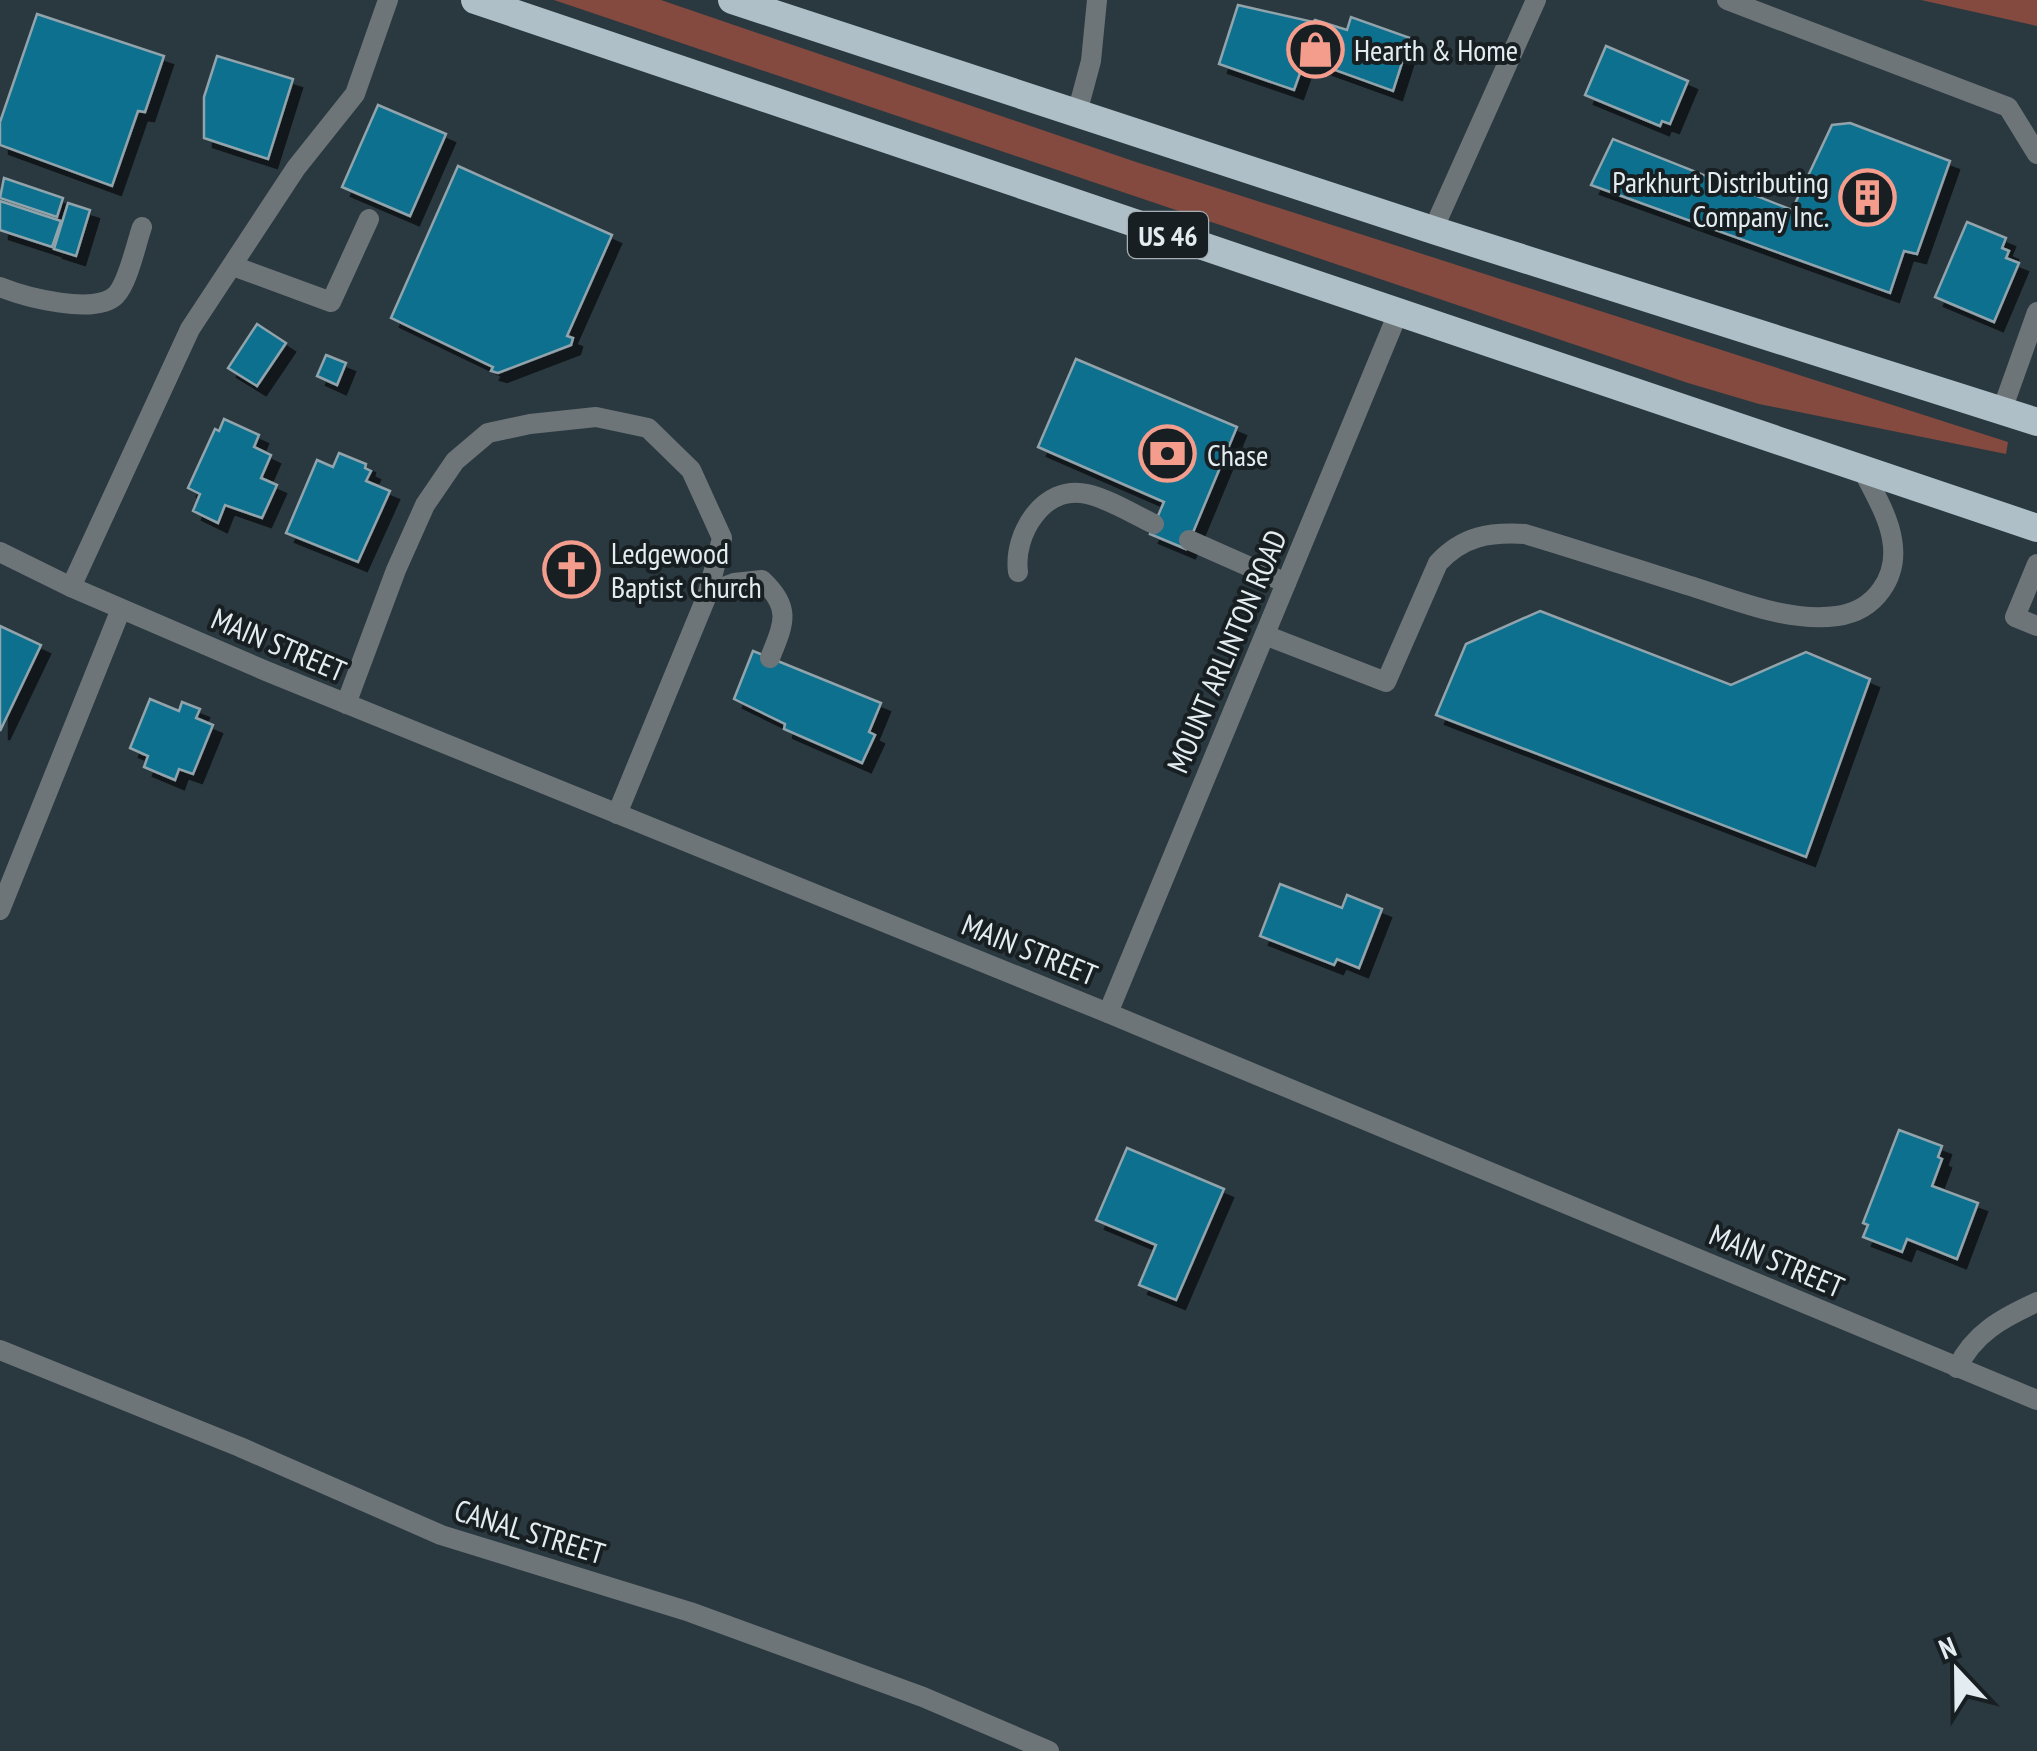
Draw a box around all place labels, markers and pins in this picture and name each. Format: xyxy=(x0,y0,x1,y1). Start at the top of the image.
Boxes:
shop icon: Hearth & Home xyxy=(1285,19,1345,79)
place label: Hearth & Home xyxy=(1354,30,1518,69)
place label: Parkhurt Distributing Company Inc. xyxy=(1612,162,1829,235)
building icon: Parkhurt Distributing Company Inc. xyxy=(1838,168,1898,228)
bank icon: Chase xyxy=(1138,424,1198,484)
place label: Chase xyxy=(1207,435,1268,474)
place label: Ledgewood Baptist Church xyxy=(611,533,762,606)
church icon: Ledgewood Baptist Church xyxy=(542,539,602,599)

